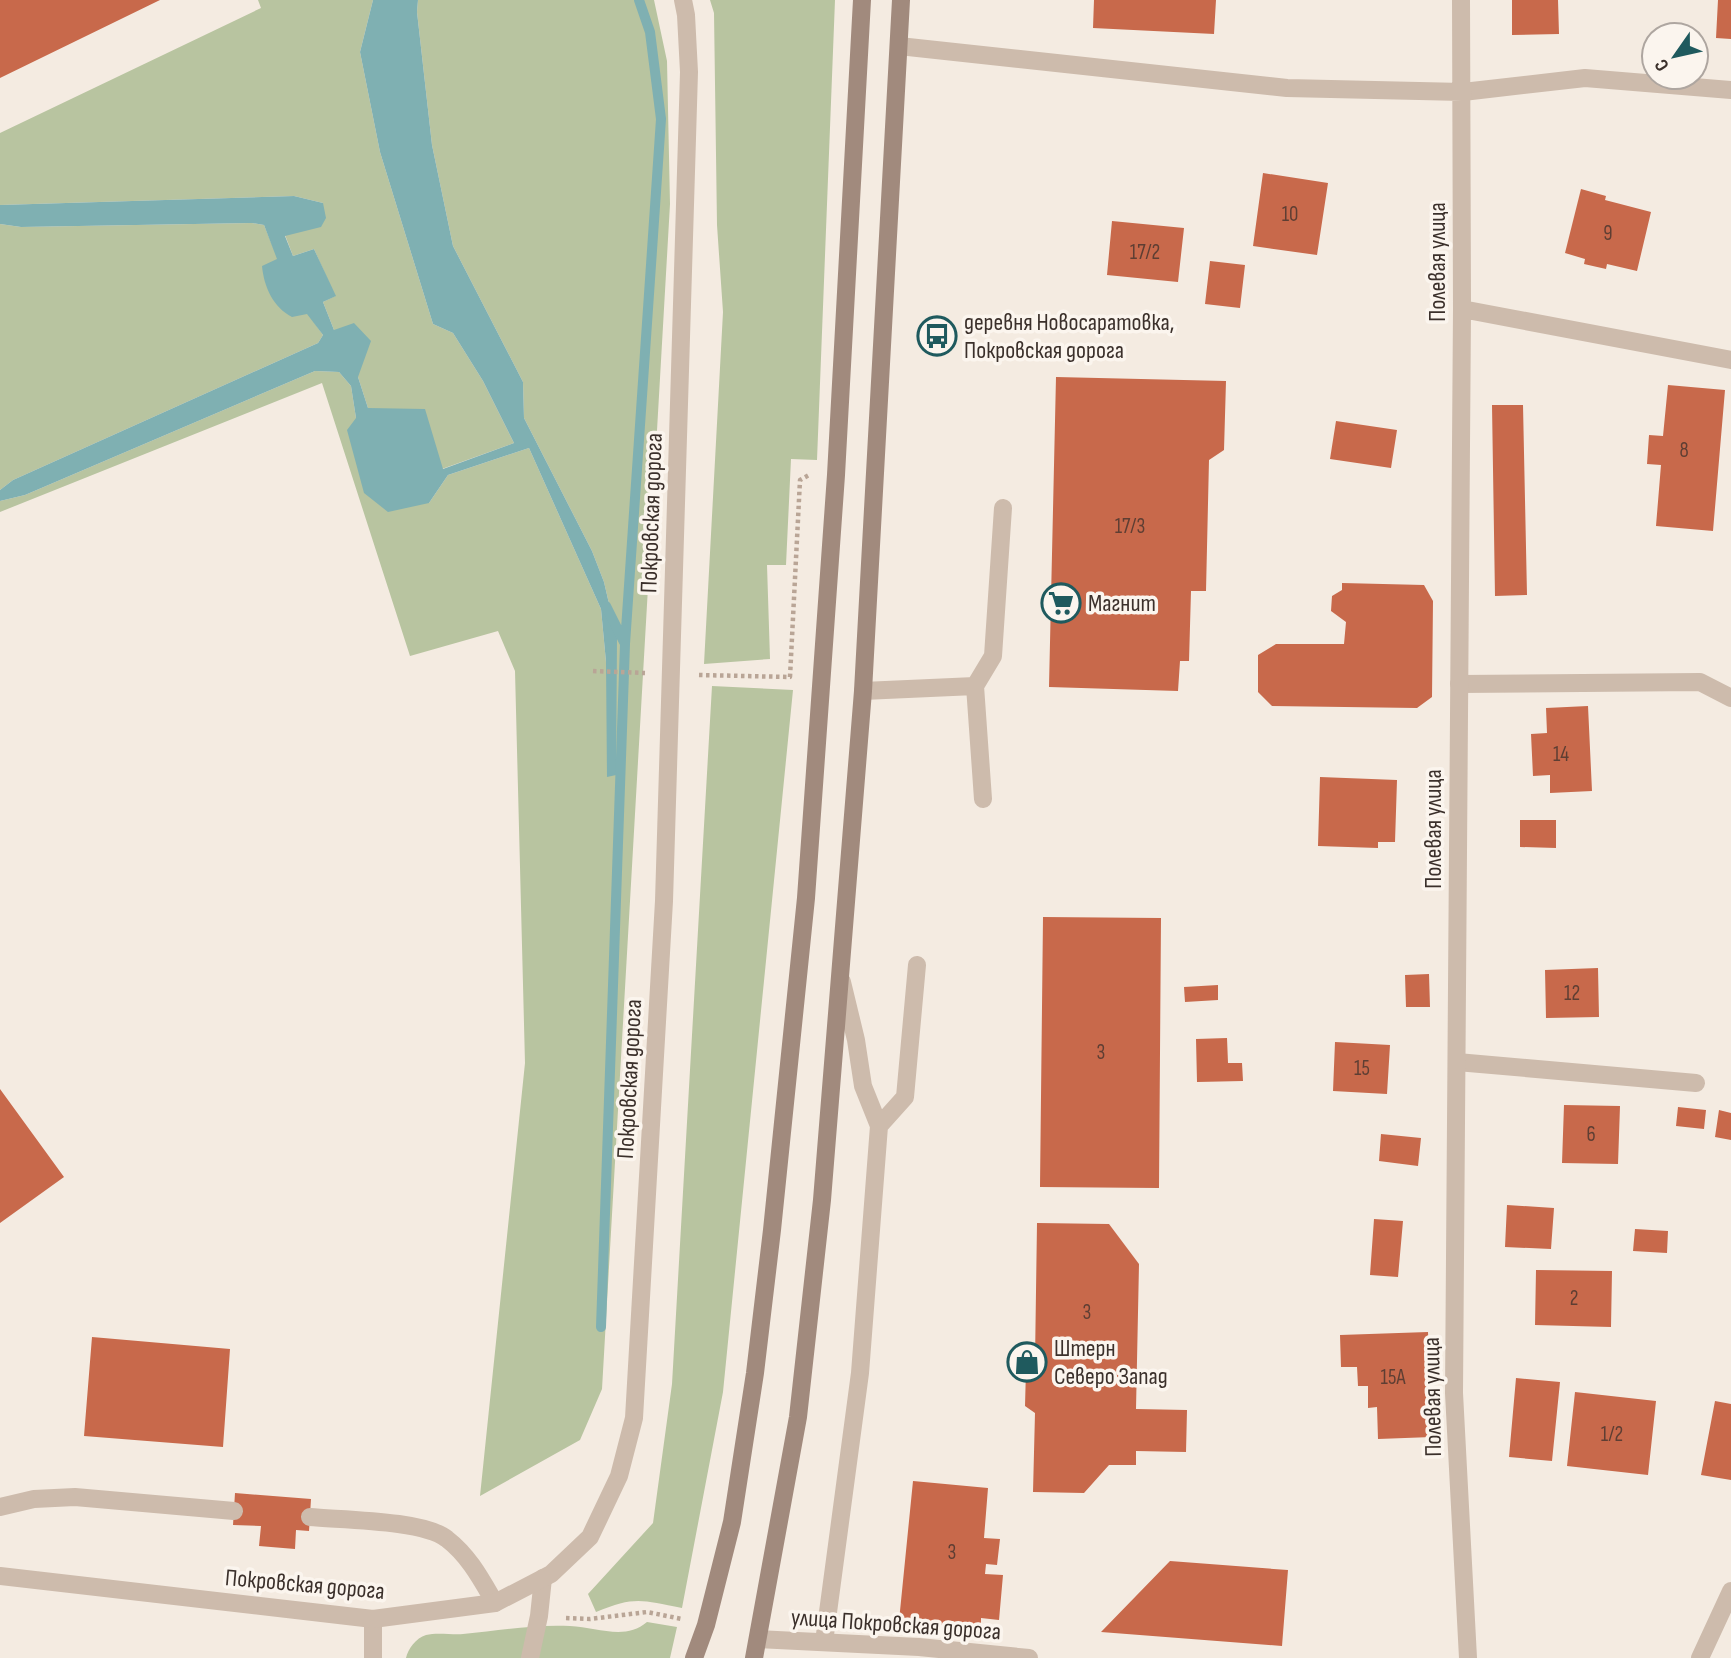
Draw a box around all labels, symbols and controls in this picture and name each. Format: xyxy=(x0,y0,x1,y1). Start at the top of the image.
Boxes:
north arrow xyxy=(1640,21,1710,91)
text: С xyxy=(1650,54,1674,75)
house number: 10 xyxy=(1282,202,1298,227)
street label: Полевая улица xyxy=(1423,202,1452,322)
house number: 9 xyxy=(1603,221,1613,246)
house number: 17/2 xyxy=(1130,240,1160,265)
place label: деревня Новосаратовка, Покровская дорога xyxy=(964,308,1174,365)
bus stop icon: деревня Новосаратовка, Покровская дорога xyxy=(916,315,958,357)
street label: Покровская дорога xyxy=(634,433,669,593)
house number: 8 xyxy=(1679,438,1689,463)
house number: 17/3 xyxy=(1115,514,1145,539)
supermarket icon: Магнит xyxy=(1040,582,1082,624)
place label: Магнит xyxy=(1088,589,1156,618)
house number: 14 xyxy=(1553,742,1569,767)
street label: Полевая улица xyxy=(1419,769,1448,889)
house number: 12 xyxy=(1564,981,1580,1006)
street label: Покровская дорога xyxy=(611,998,648,1160)
house number: 3 xyxy=(1097,1040,1105,1065)
house number: 15 xyxy=(1354,1056,1370,1081)
house number: 6 xyxy=(1586,1122,1596,1147)
house number: 2 xyxy=(1570,1286,1578,1311)
house number: 3 xyxy=(1083,1300,1091,1325)
place label: Штерн Северо Запад xyxy=(1054,1334,1168,1391)
street label: Полевая улица xyxy=(1417,1337,1448,1457)
shop icon: Штерн Северо Запад xyxy=(1006,1341,1048,1383)
house number: 15А xyxy=(1381,1365,1406,1390)
house number: 1/2 xyxy=(1601,1422,1623,1447)
house number: 3 xyxy=(948,1540,956,1565)
street label: Покровская дорога xyxy=(224,1563,386,1606)
street label: улица Покровская дорога xyxy=(790,1603,1002,1646)

